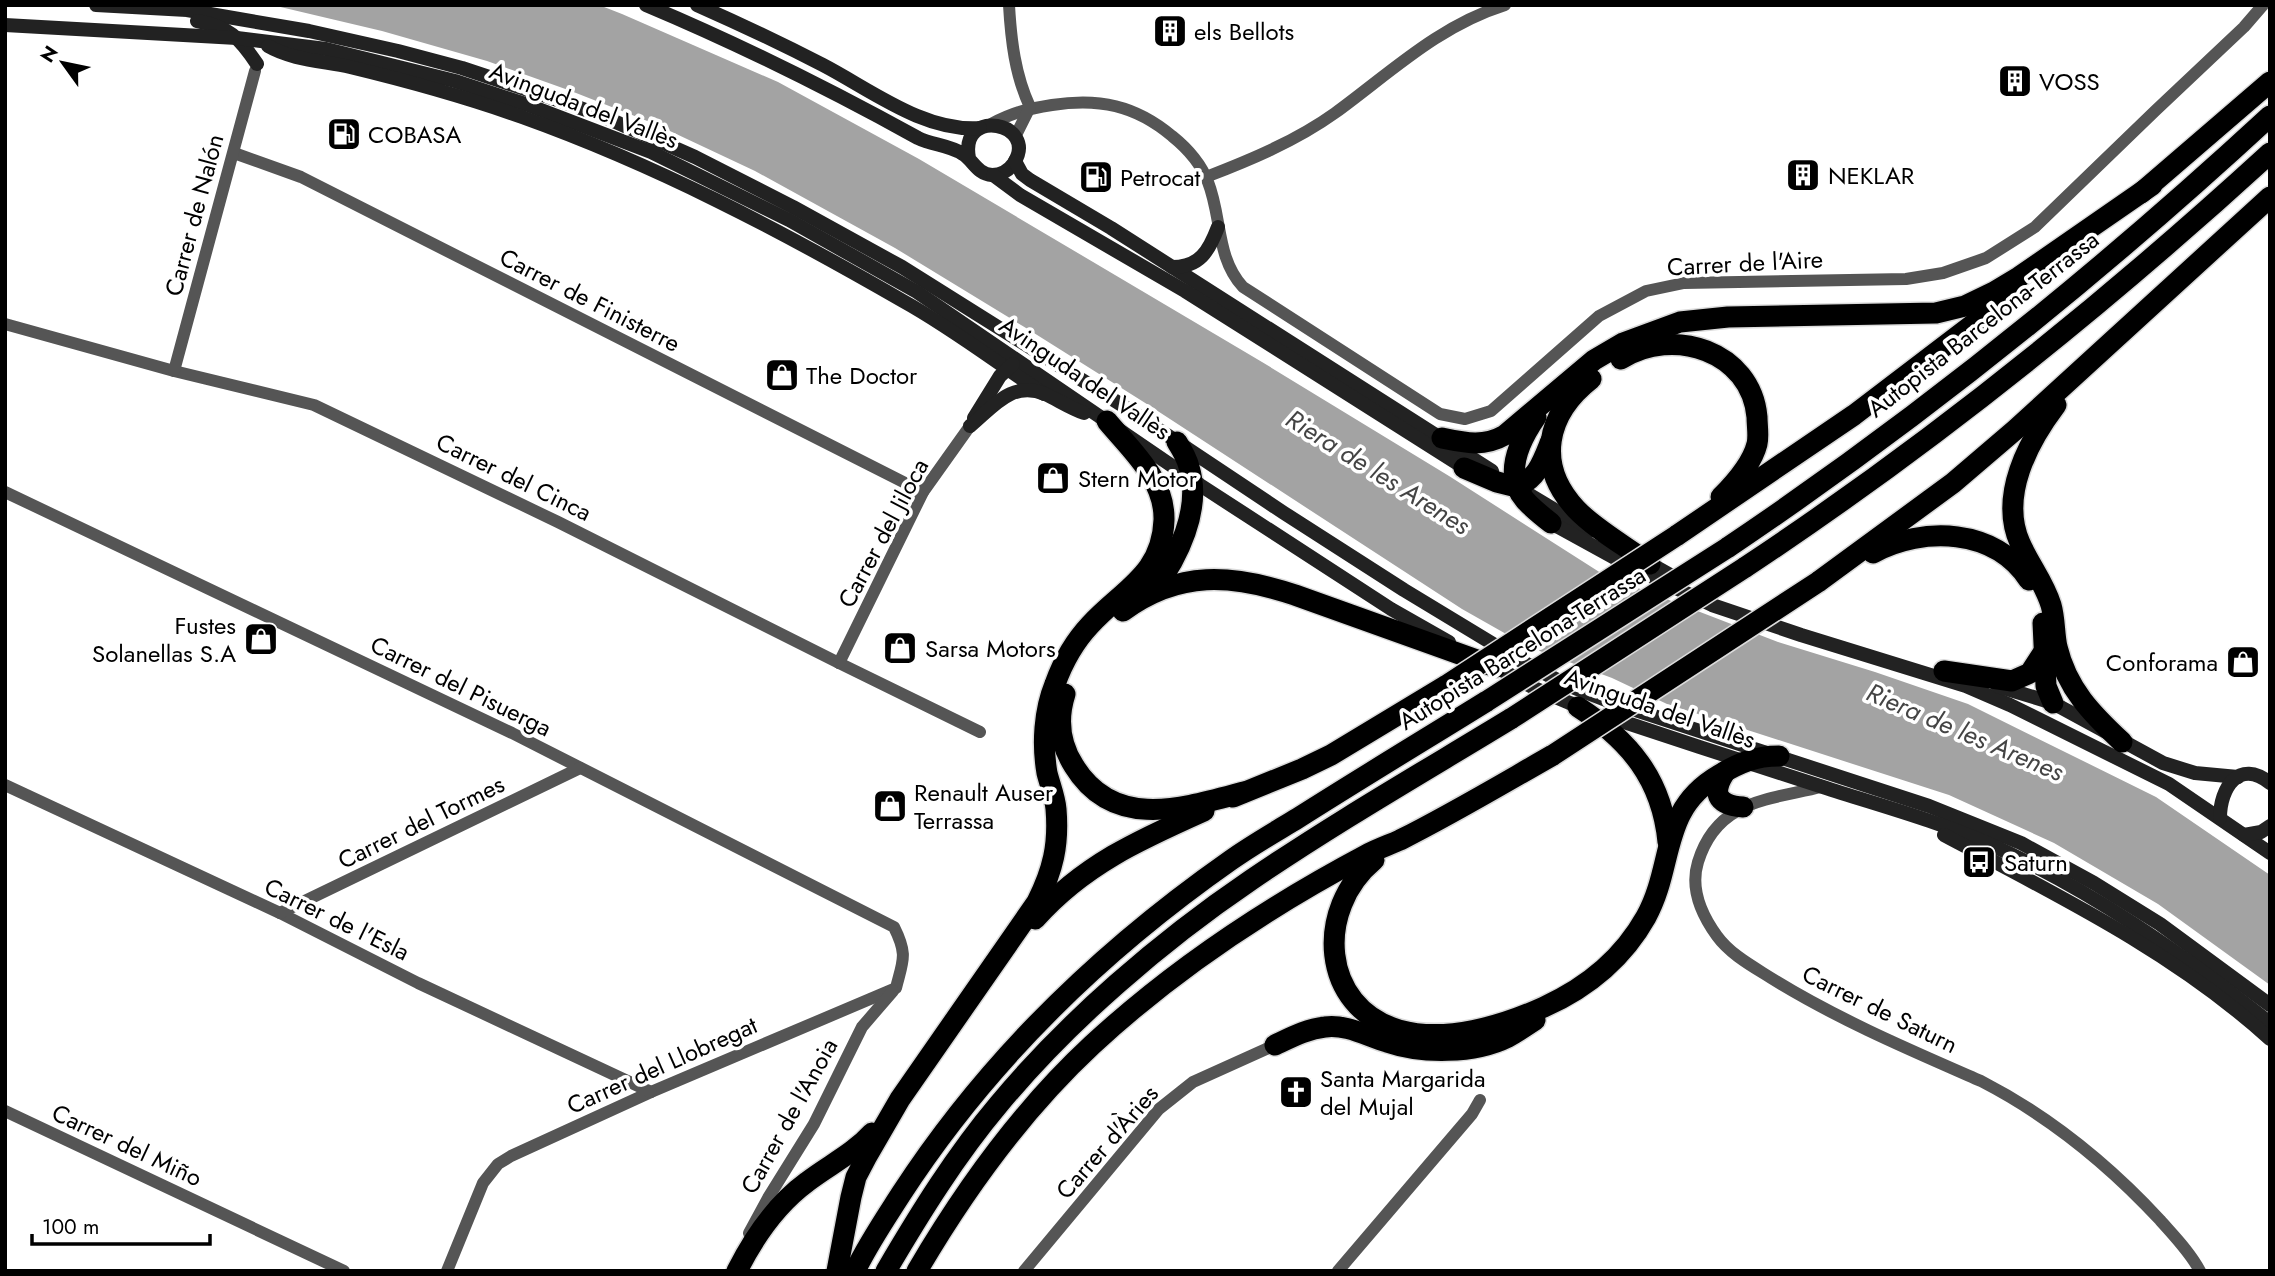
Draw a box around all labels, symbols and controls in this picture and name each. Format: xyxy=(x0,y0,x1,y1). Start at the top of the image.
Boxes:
building icon: els Bellots xyxy=(1151,12,1189,50)
place label: els Bellots xyxy=(1194,14,1294,49)
north arrow xyxy=(28,28,98,98)
text: N xyxy=(34,40,65,68)
street label: Avinguda del Vallès xyxy=(485,53,683,157)
building icon: VOSS xyxy=(1996,62,2034,100)
place label: VOSS xyxy=(2039,64,2100,99)
fuel station icon: COBASA xyxy=(325,115,363,153)
place label: COBASA xyxy=(368,117,461,152)
street label: Carrer de Nalón xyxy=(156,130,232,300)
building icon: NEKLAR xyxy=(1784,156,1822,194)
fuel station icon: Petrocat xyxy=(1077,158,1115,196)
place label: NEKLAR xyxy=(1828,158,1915,193)
place label: Petrocat xyxy=(1120,160,1201,195)
street label: Autopista Barcelona-Terrassa xyxy=(1860,222,2106,426)
street label: Carrer de Finisterre xyxy=(494,239,686,361)
street label: Carrer de l'Aire xyxy=(1666,241,1824,285)
street label: Avinguda del Vallès xyxy=(992,308,1178,448)
shop icon: The Doctor xyxy=(763,356,801,394)
place label: The Doctor xyxy=(806,358,918,393)
water label: Riera de les Arenes xyxy=(1279,400,1478,544)
street label: Carrer del Cinca xyxy=(430,424,598,530)
street label: Carrer del Jiloca xyxy=(829,452,937,614)
shop icon: Stern Motor xyxy=(1034,459,1072,497)
place label: Stern Motor xyxy=(1078,461,1198,496)
street label: Autopista Barcelona-Terrassa xyxy=(1392,558,1652,738)
place label: Fustes Solanellas S.A xyxy=(92,608,236,671)
shop icon: Fustes Solanellas S.A xyxy=(242,620,280,658)
street label: Carrer del Pisuerga xyxy=(364,627,558,745)
shop icon: Sarsa Motors xyxy=(881,629,919,667)
place label: Sarsa Motors xyxy=(925,631,1056,666)
shop icon: Conforama xyxy=(2224,643,2262,681)
place label: Conforama xyxy=(2106,645,2218,680)
street label: Avinguda del Vallès xyxy=(1560,659,1760,757)
water label: Riera de les Arenes xyxy=(1861,673,2070,791)
street label: Carrer del Tormes xyxy=(332,766,510,878)
place label: Renault Auser Terrassa xyxy=(914,775,1054,838)
shop icon: Renault Auser Terrassa xyxy=(871,787,909,825)
bus stop icon: Saturn xyxy=(1960,843,1998,881)
place label: Saturn xyxy=(2004,845,2068,880)
street label: Carrer de l'Esla xyxy=(259,869,415,969)
street label: Carrer de Saturn xyxy=(1796,956,1964,1062)
street label: Carrer del Llobregat xyxy=(561,1007,763,1123)
street label: Carrer de l'Anoia xyxy=(732,1032,846,1200)
place label: Santa Margarida del Mujal xyxy=(1320,1061,1486,1124)
church icon: Santa Margarida del Mujal xyxy=(1277,1073,1315,1111)
street label: Carrer d'Àries xyxy=(1047,1077,1167,1207)
street label: Carrer del Miño xyxy=(46,1095,208,1195)
scale bar xyxy=(32,1202,210,1246)
text: 100 m xyxy=(42,1212,99,1242)

